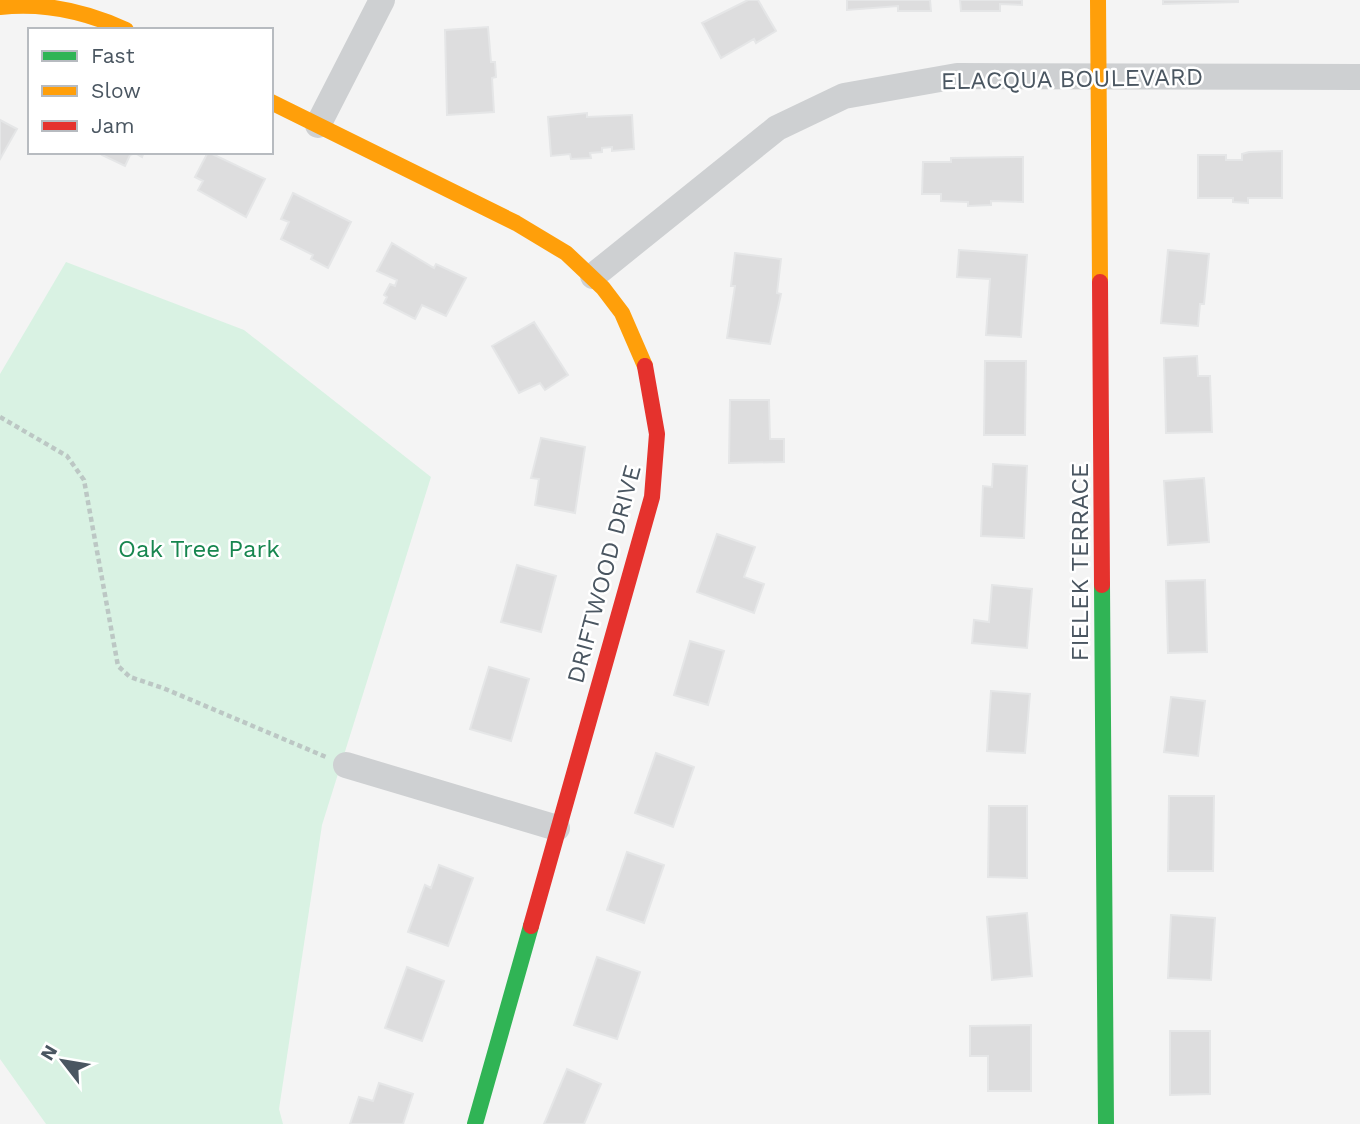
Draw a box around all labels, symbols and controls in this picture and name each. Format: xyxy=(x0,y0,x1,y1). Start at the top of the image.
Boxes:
legend xyxy=(28,28,273,154)
text: Fast xyxy=(91,43,135,68)
street label: ELACQUA BOULEVARD xyxy=(941,63,1203,95)
text: Slow xyxy=(91,78,141,103)
text: Jam xyxy=(91,113,134,138)
street label: DRIFTWOOD DRIVE xyxy=(561,462,647,686)
street label: FIELEK TERRACE xyxy=(1066,463,1094,661)
park label: Oak Tree Park xyxy=(118,535,280,563)
north arrow xyxy=(28,1026,98,1096)
text: N xyxy=(35,1041,62,1064)

